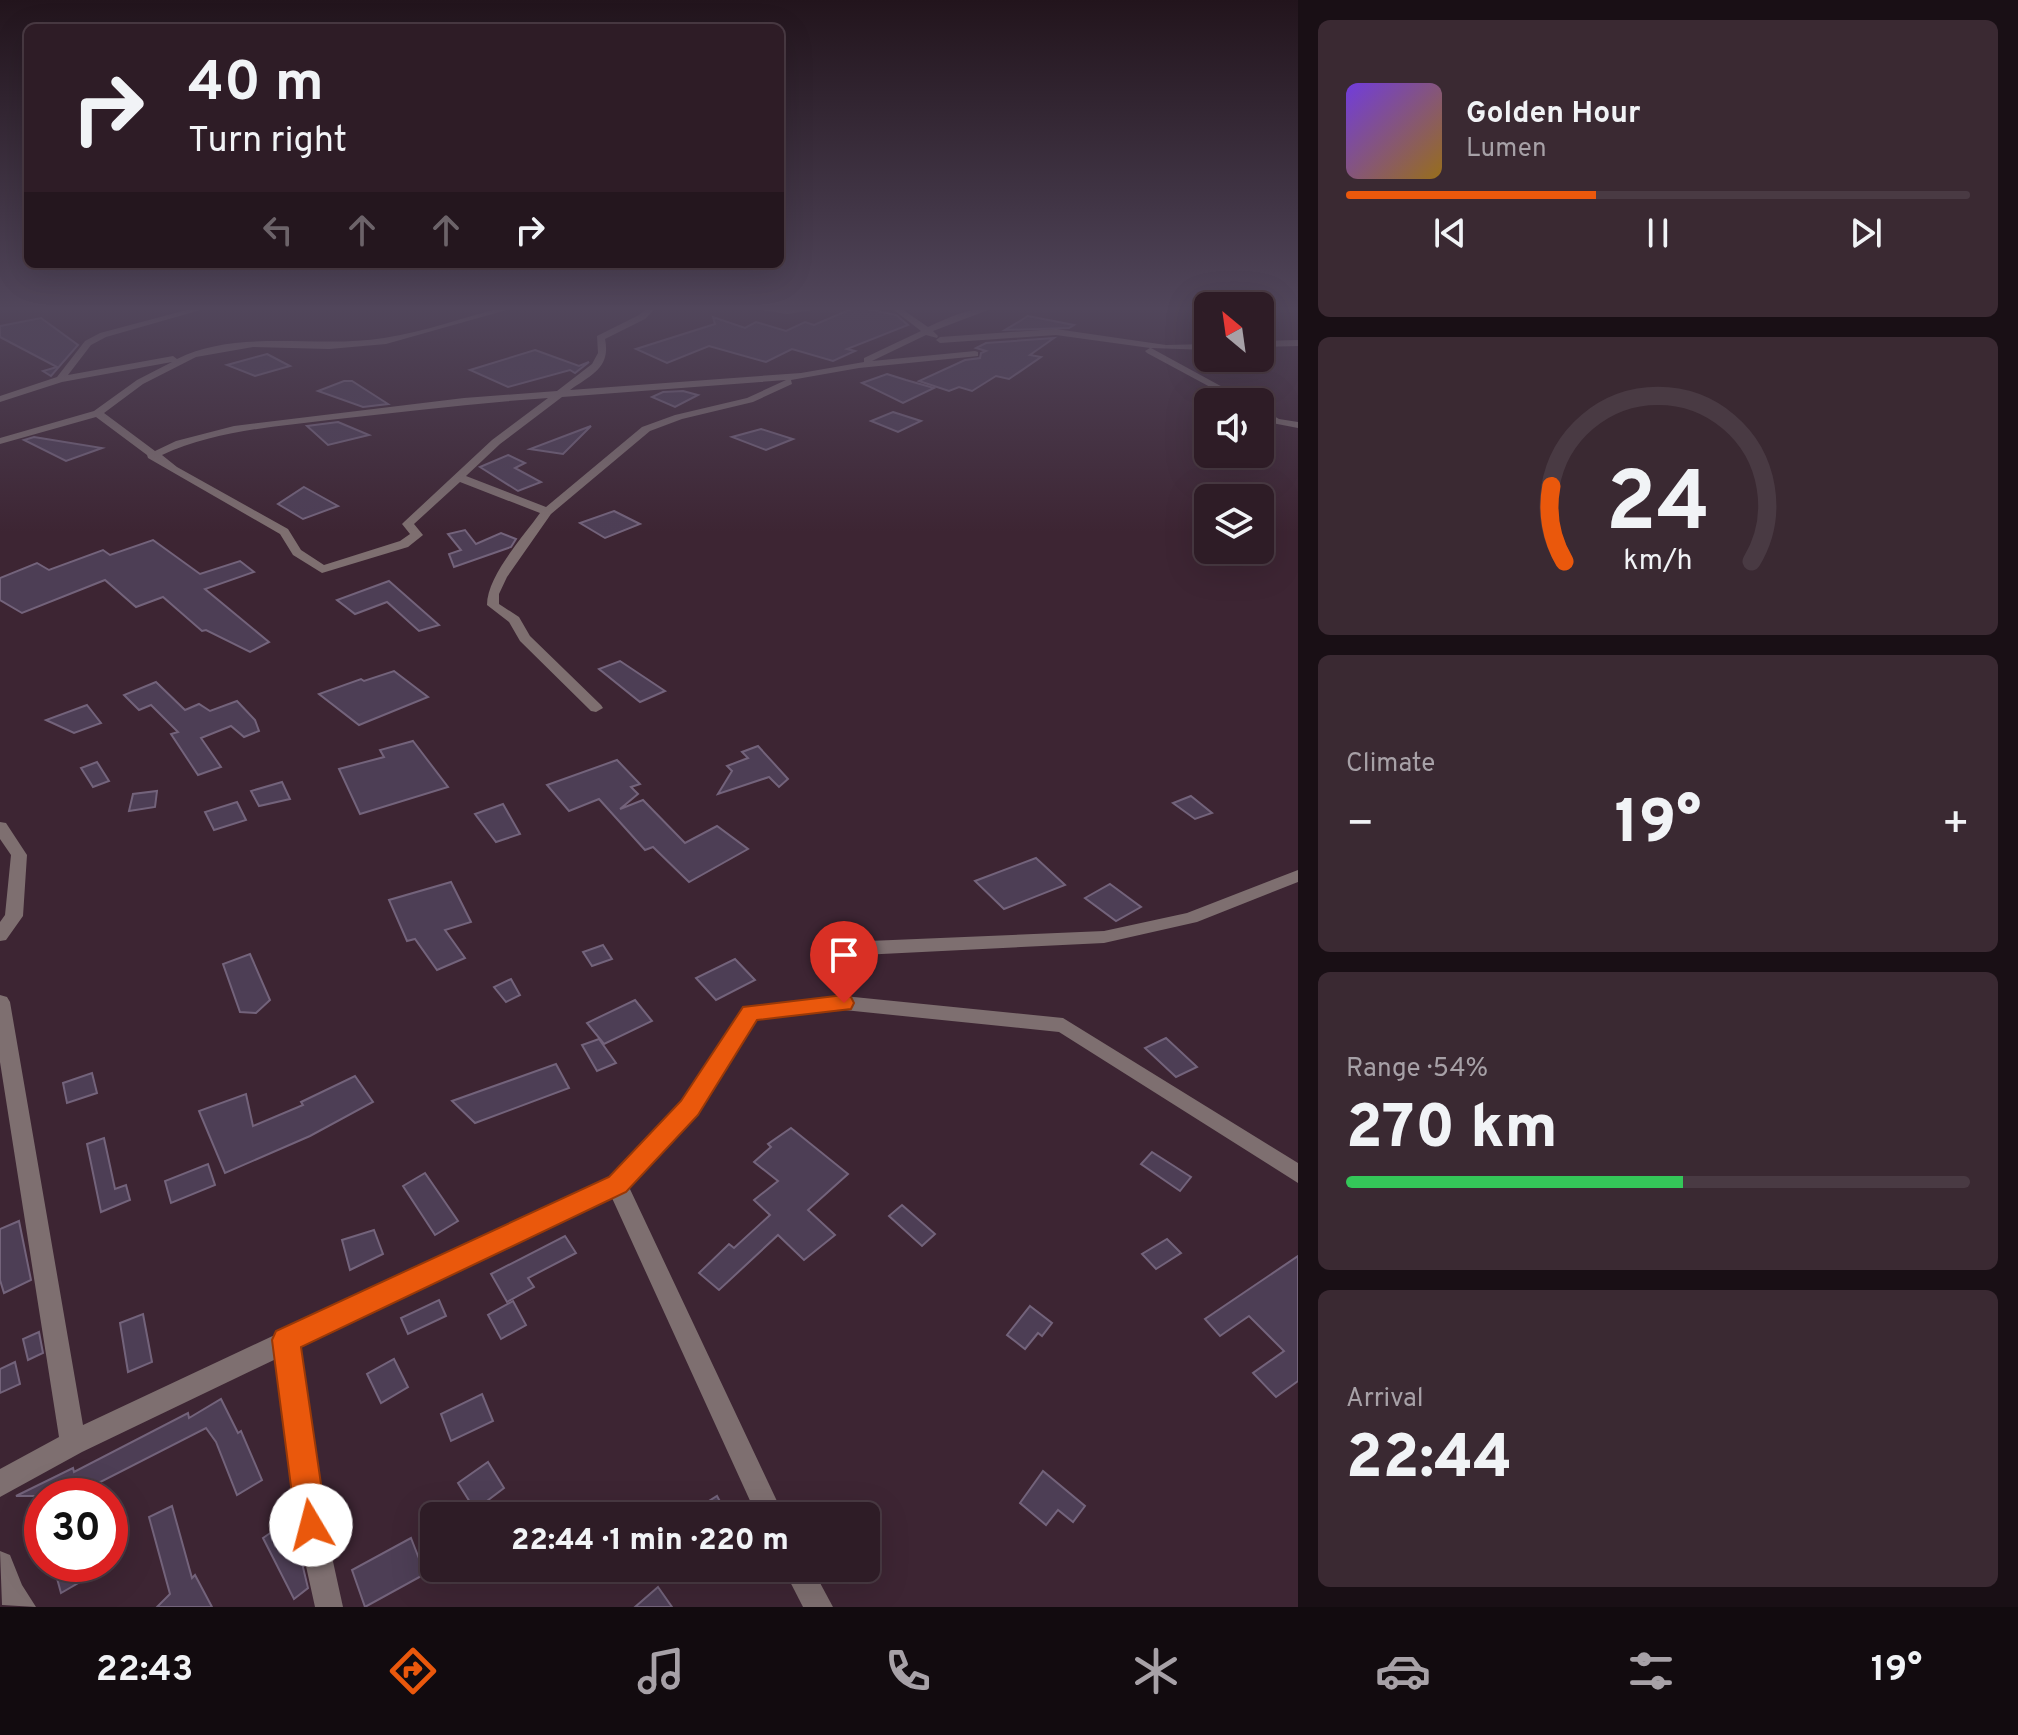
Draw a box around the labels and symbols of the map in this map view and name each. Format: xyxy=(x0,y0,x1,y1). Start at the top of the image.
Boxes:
north arrow xyxy=(1194,292,1274,372)
pin xyxy=(810,921,878,1003)
speed limit sign: 30 xyxy=(24,1478,128,1582)
position arrow xyxy=(269,1483,353,1567)

